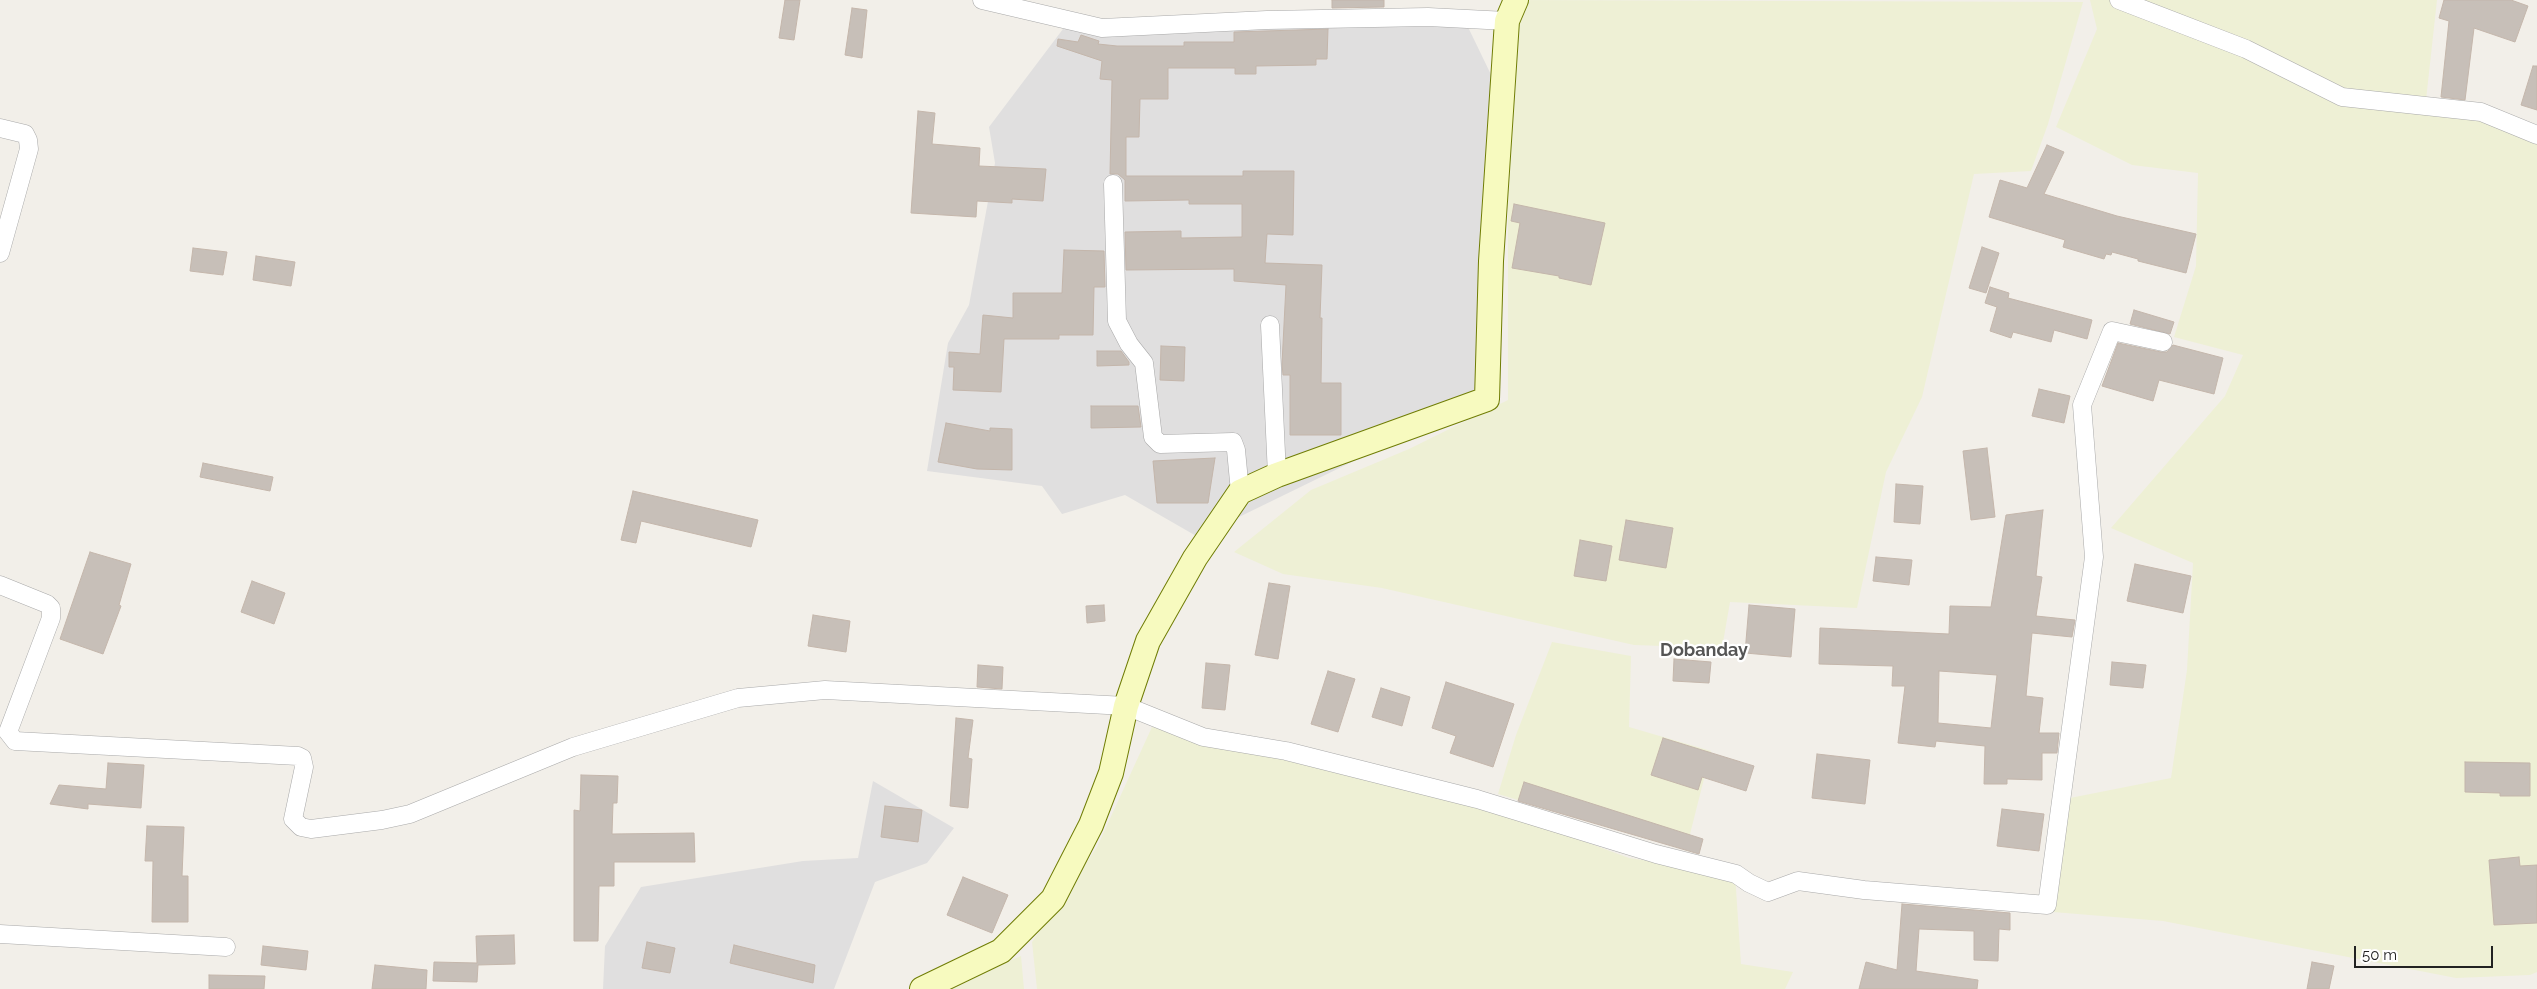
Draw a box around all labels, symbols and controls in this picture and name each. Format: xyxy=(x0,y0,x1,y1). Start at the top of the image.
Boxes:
district label: Dobanday xyxy=(1660,640,1748,662)
scale bar xyxy=(2357,936,2496,968)
text: 50 m xyxy=(2362,946,2397,964)

